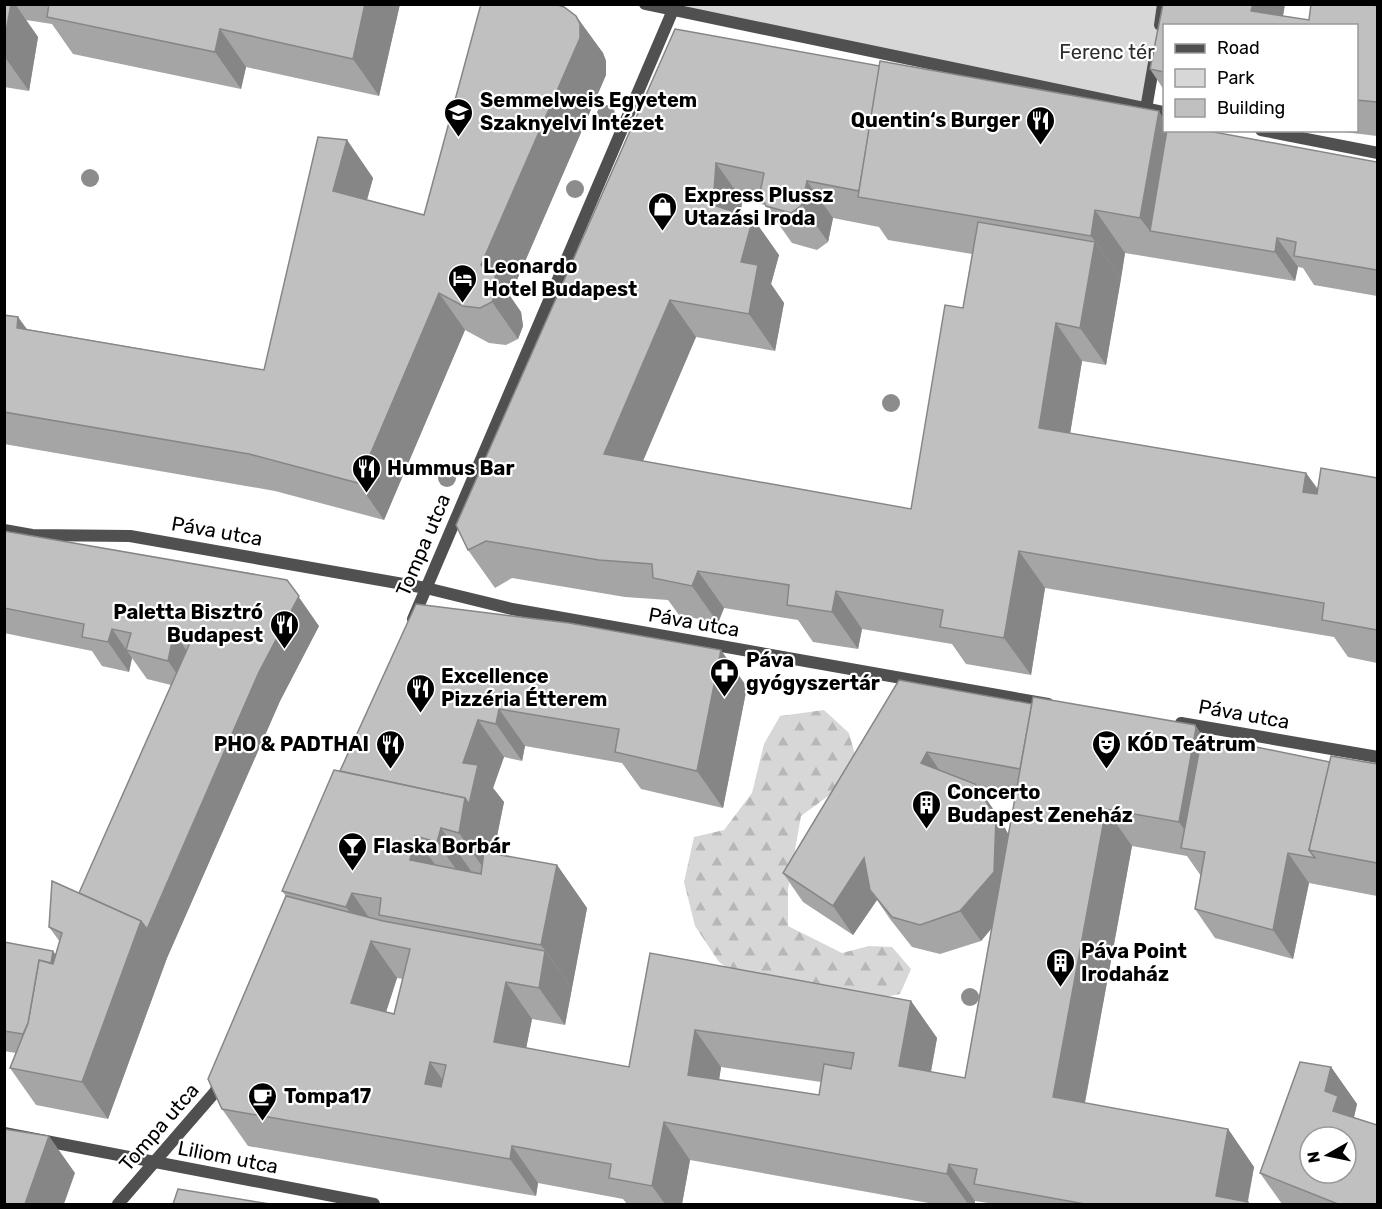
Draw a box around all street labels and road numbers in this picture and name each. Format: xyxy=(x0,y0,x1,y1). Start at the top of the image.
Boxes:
street label: Tompa utca xyxy=(391,490,455,600)
street label: Páva utca xyxy=(170,511,264,551)
street label: Páva utca xyxy=(647,602,741,642)
street label: Páva utca xyxy=(1197,694,1291,734)
street label: Tompa utca xyxy=(114,1078,204,1176)
street label: Liliom utca xyxy=(176,1135,280,1179)

